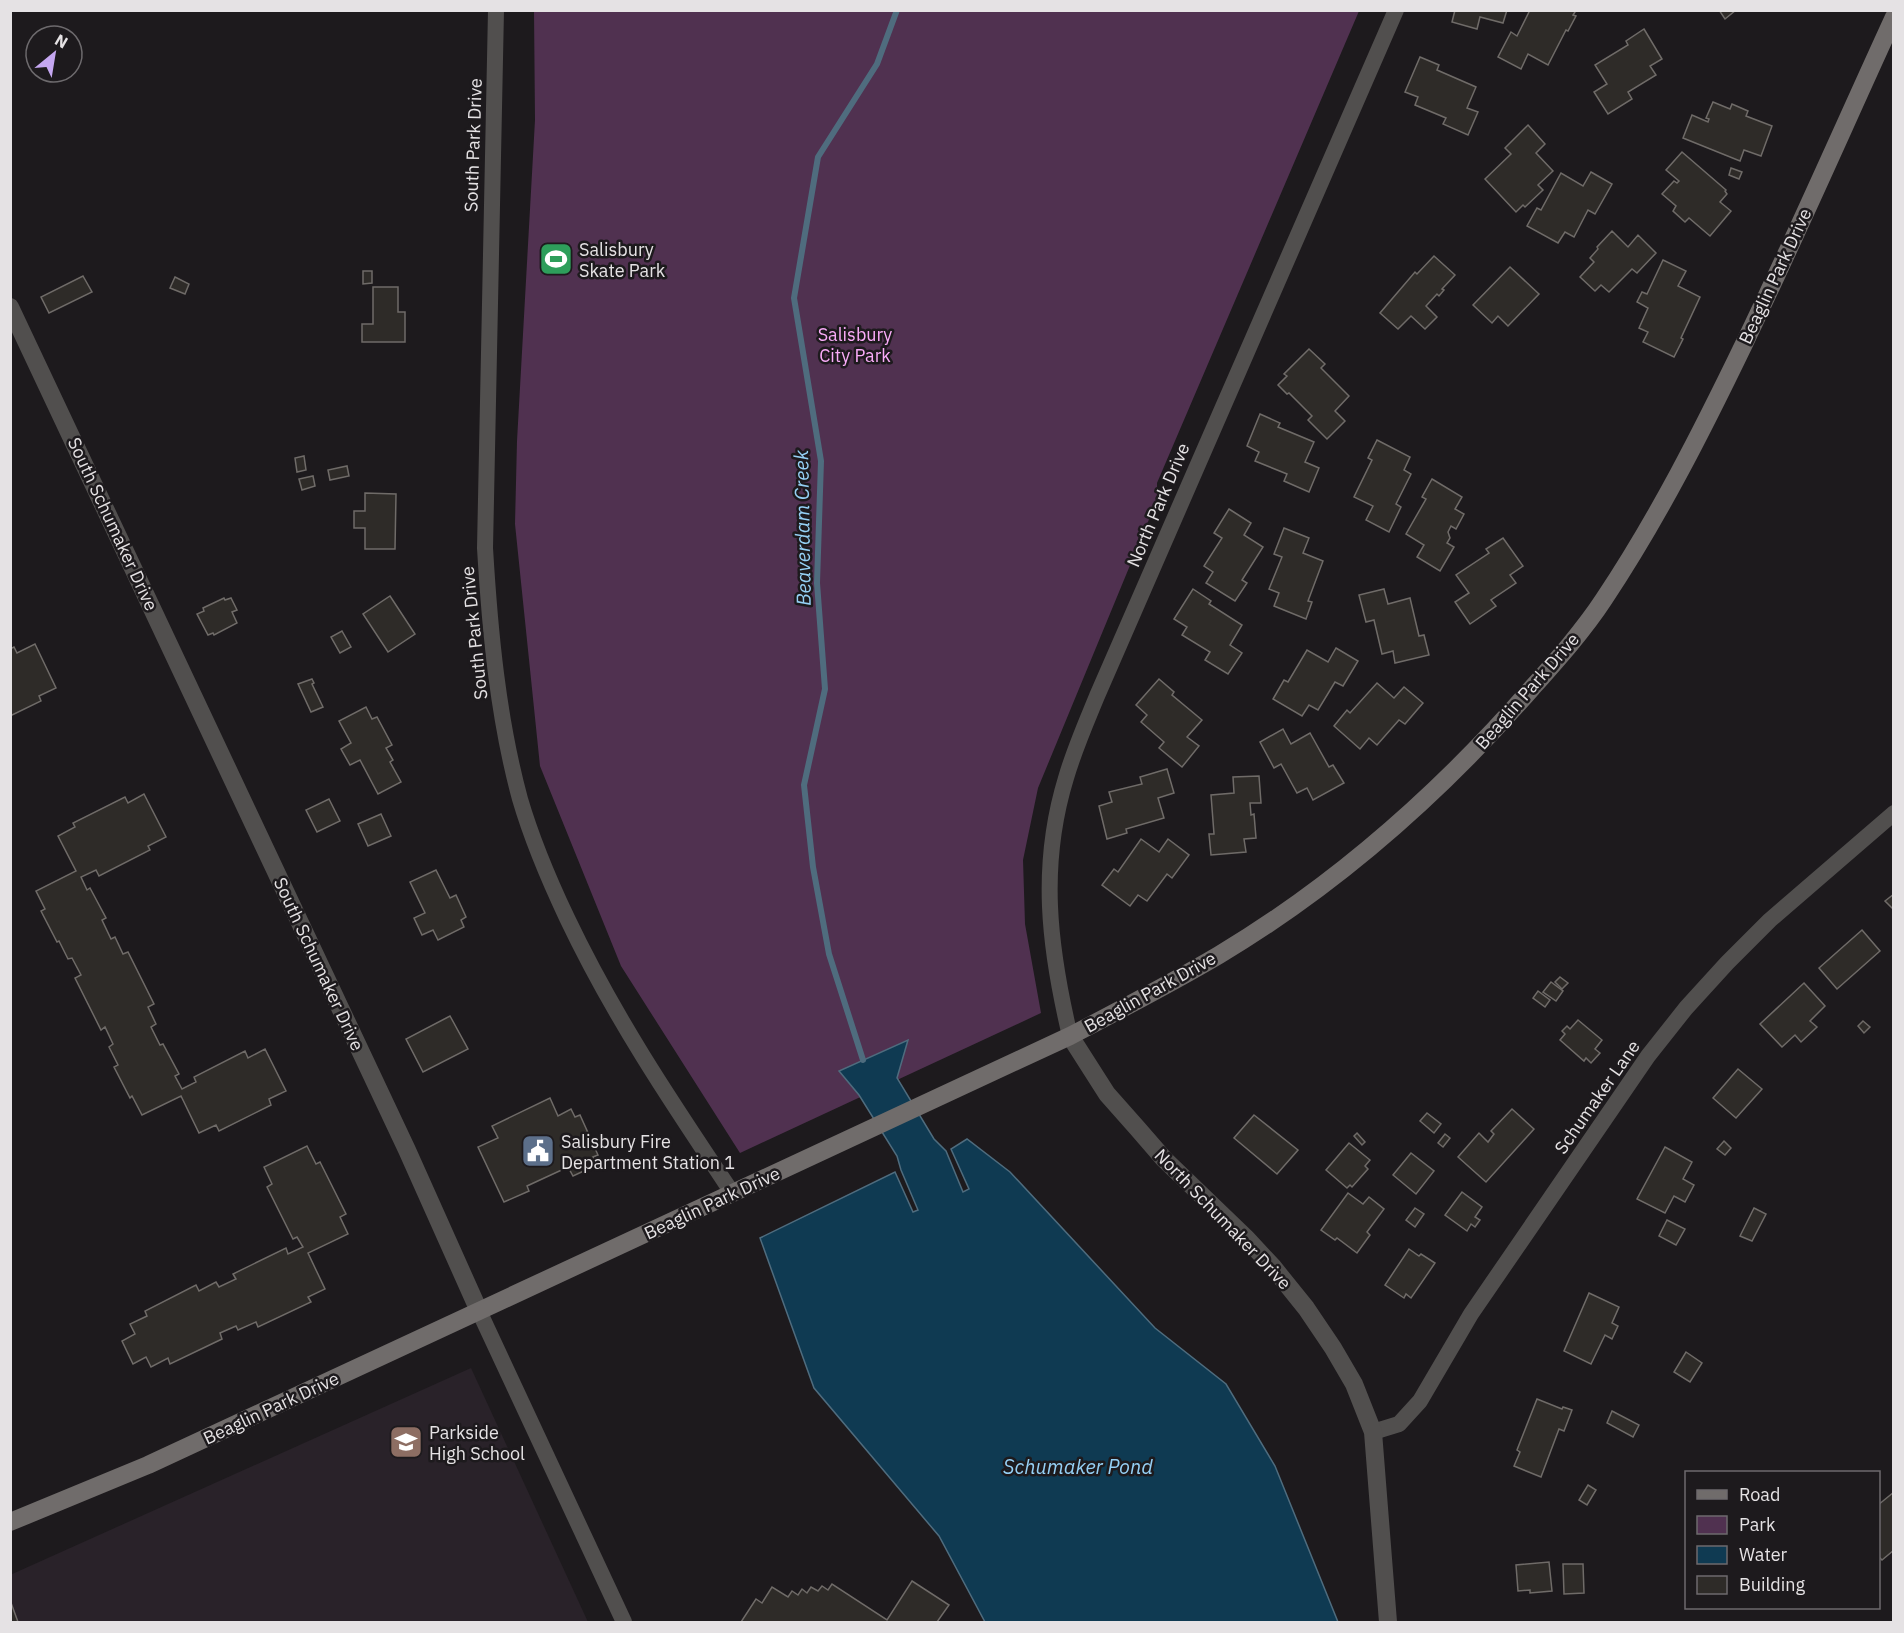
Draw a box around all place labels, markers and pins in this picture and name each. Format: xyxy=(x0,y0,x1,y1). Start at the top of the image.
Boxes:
place label: Salisbury Skate Park xyxy=(579,238,666,282)
sports icon: Salisbury Skate Park xyxy=(538,241,574,277)
place label: Salisbury Fire Department Station 1 xyxy=(561,1130,735,1174)
public building icon: Salisbury Fire Department Station 1 xyxy=(520,1133,556,1169)
place label: Parkside High School xyxy=(429,1421,525,1465)
school or university icon: Parkside High School xyxy=(388,1424,424,1460)

